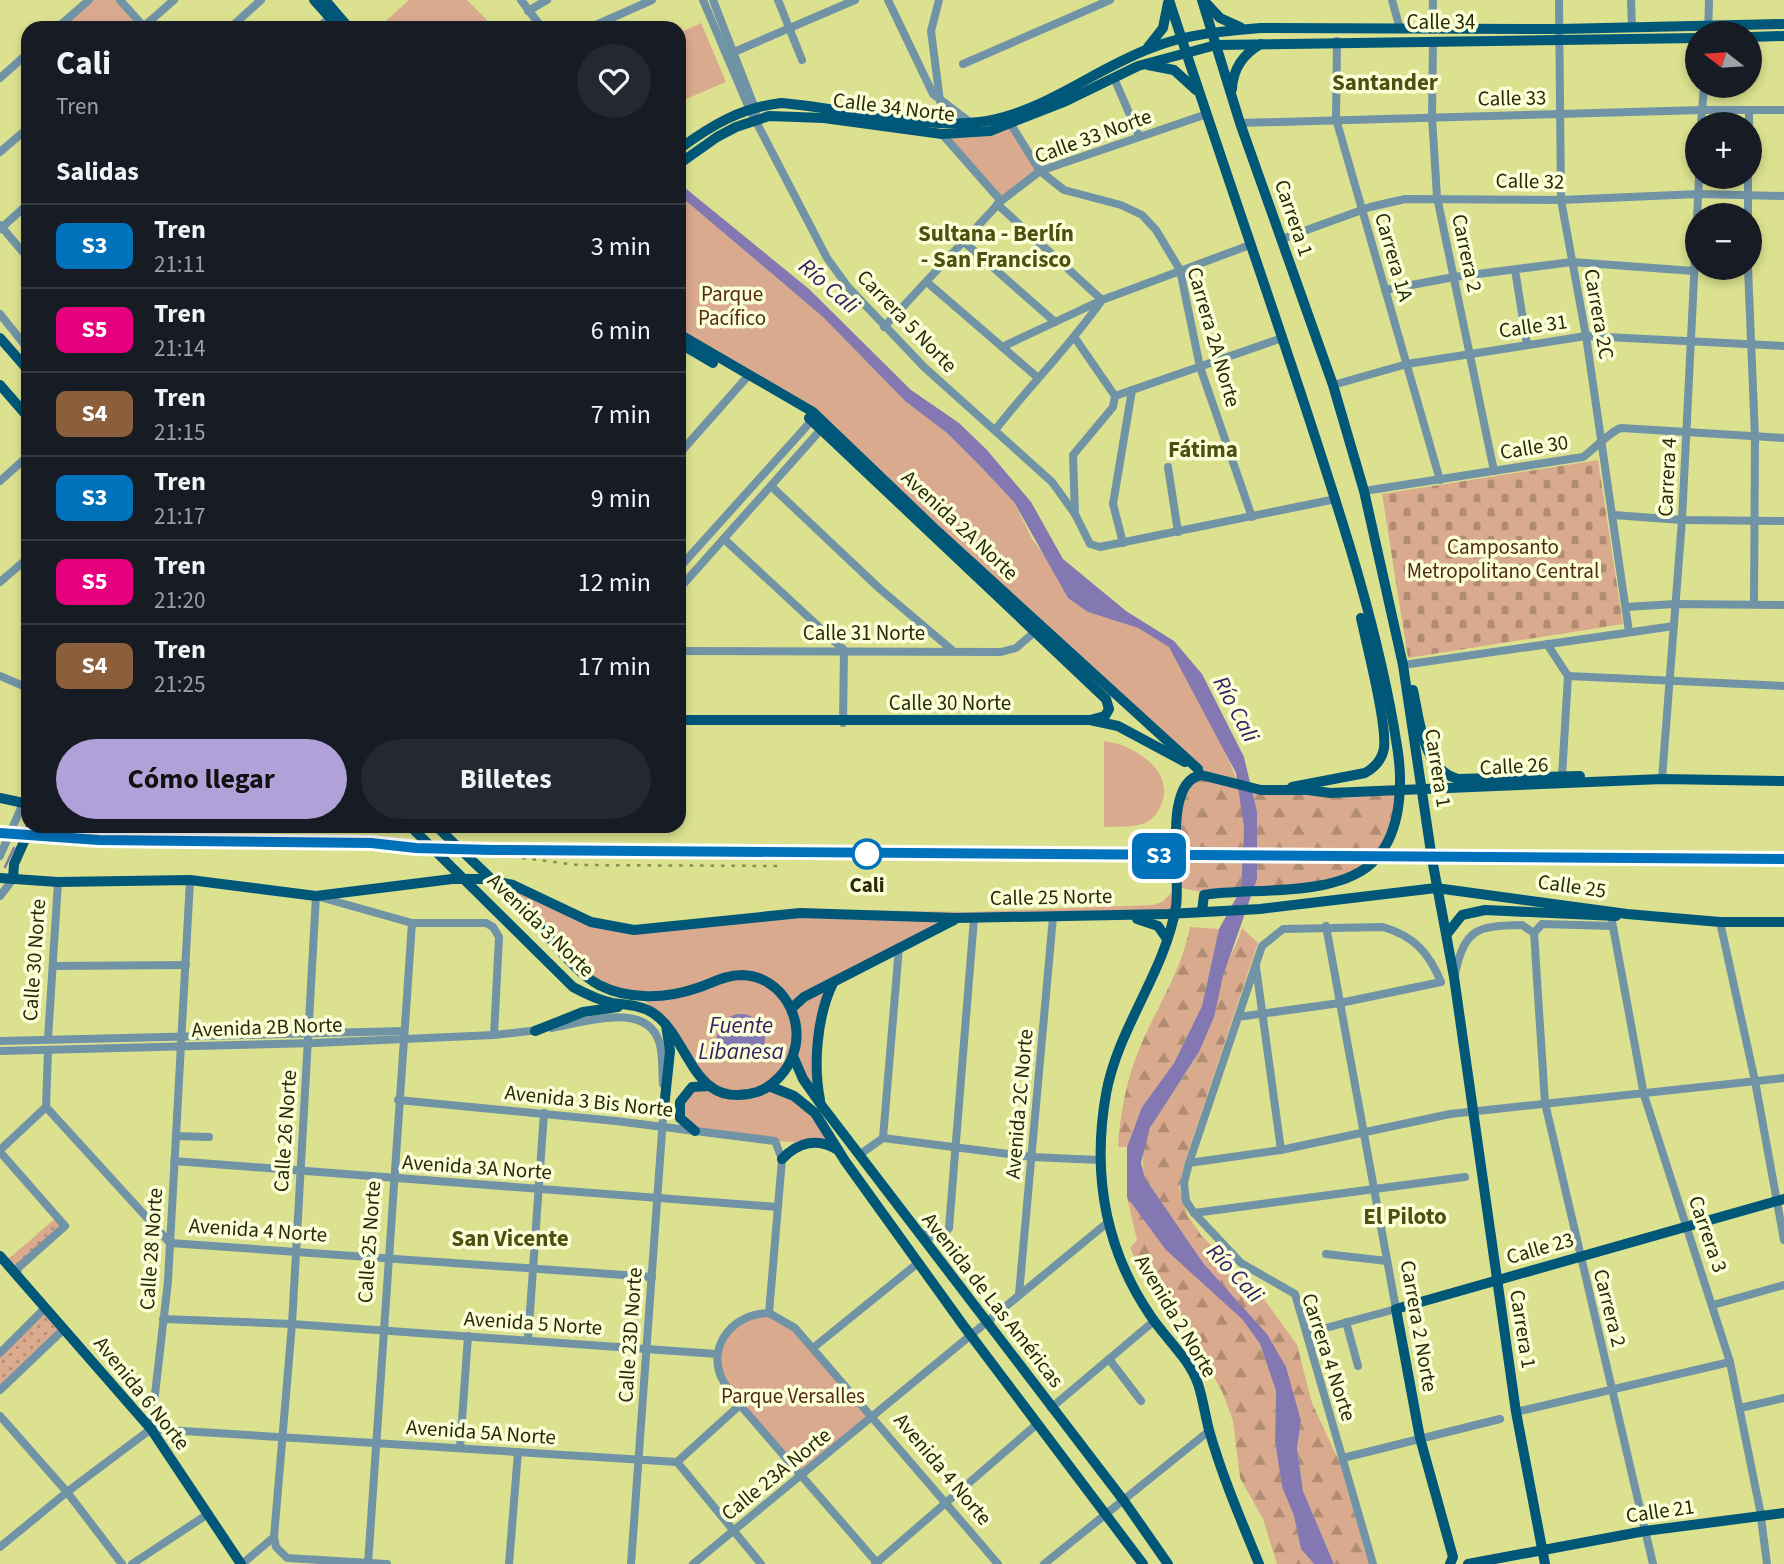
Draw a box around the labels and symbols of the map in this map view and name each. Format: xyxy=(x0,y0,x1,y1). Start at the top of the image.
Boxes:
street label: Calle 34 xyxy=(1407,7,1475,37)
north arrow xyxy=(1685,21,1762,98)
district label: Santander xyxy=(1332,66,1439,99)
street label: Calle 33 xyxy=(1477,82,1547,114)
street label: Calle 34 Norte xyxy=(831,85,957,129)
street label: Calle 33 Norte xyxy=(1030,101,1156,171)
street label: Calle 32 xyxy=(1495,165,1565,197)
street label: Carrera 1 xyxy=(1267,176,1321,260)
street label: Carrera 1A xyxy=(1367,209,1421,305)
street label: Carrera 2 xyxy=(1444,211,1490,295)
district label: Sultana - Berlín - San Francisco xyxy=(918,217,1074,276)
water label: Río Cali xyxy=(791,250,867,322)
street label: Carrera 5 Norte xyxy=(850,263,964,379)
street label: Carrera 2A Norte xyxy=(1180,263,1248,411)
street label: Carrera 2C xyxy=(1576,266,1622,362)
park label: Parque Pacífico xyxy=(698,279,766,333)
street label: Calle 31 xyxy=(1497,306,1569,346)
street label: Calle 30 xyxy=(1498,427,1570,467)
district label: Fátima xyxy=(1168,433,1238,466)
street label: Carrera 4 xyxy=(1650,437,1684,517)
street label: Avenida 2A Norte xyxy=(895,463,1025,587)
park label: Camposanto Metropolitano Central xyxy=(1407,532,1599,586)
street label: Calle 31 Norte xyxy=(803,618,925,648)
water label: Río Cali xyxy=(1205,670,1267,748)
street label: Calle 30 Norte xyxy=(889,688,1011,718)
street label: Carrera 1 xyxy=(1417,726,1459,810)
street label: Calle 26 xyxy=(1479,749,1549,783)
line badge: S3 xyxy=(1128,833,1190,879)
marker: Cali xyxy=(852,839,882,869)
street label: Avenida 3 Norte xyxy=(481,866,601,984)
street label: Calle 25 xyxy=(1536,866,1608,906)
place label: Cali xyxy=(849,870,885,900)
street label: Calle 25 Norte xyxy=(990,881,1112,913)
street label: Calle 30 Norte xyxy=(15,898,53,1022)
street label: Avenida 2B Norte xyxy=(191,1009,343,1045)
water label: Fuente Libanesa xyxy=(698,1009,784,1068)
street label: Avenida 2C Norte xyxy=(997,1028,1041,1180)
street label: Calle 26 Norte xyxy=(266,1069,304,1193)
street label: Avenida 3 Bis Norte xyxy=(503,1077,675,1125)
street label: Avenida 3A Norte xyxy=(401,1147,553,1187)
street label: Calle 25 Norte xyxy=(350,1180,388,1304)
street label: Calle 28 Norte xyxy=(132,1187,170,1311)
street label: Carrera 3 xyxy=(1681,1192,1735,1276)
district label: El Piloto xyxy=(1363,1200,1447,1233)
street label: Avenida de Las Américas xyxy=(915,1206,1071,1394)
street label: Avenida 4 Norte xyxy=(188,1210,328,1250)
district label: San Vicente xyxy=(451,1222,569,1255)
street label: Calle 23 xyxy=(1503,1224,1577,1272)
water label: Río Cali xyxy=(1199,1236,1272,1311)
street label: Avenida 2 Norte xyxy=(1127,1249,1225,1383)
street label: Carrera 2 Norte xyxy=(1393,1258,1445,1394)
street label: Calle 23D Norte xyxy=(610,1266,650,1404)
street label: Carrera 2 xyxy=(1586,1266,1634,1350)
street label: Carrera 1 xyxy=(1502,1287,1544,1371)
street label: Carrera 4 Norte xyxy=(1294,1289,1364,1425)
street label: Avenida 5 Norte xyxy=(463,1303,603,1343)
street label: Avenida 6 Norte xyxy=(87,1330,197,1456)
park label: Parque Versalles xyxy=(721,1381,865,1411)
street label: Avenida 4 Norte xyxy=(887,1406,999,1532)
street label: Avenida 5A Norte xyxy=(405,1412,557,1452)
street label: Calle 23A Norte xyxy=(715,1420,837,1528)
street label: Calle 21 xyxy=(1624,1491,1696,1531)

